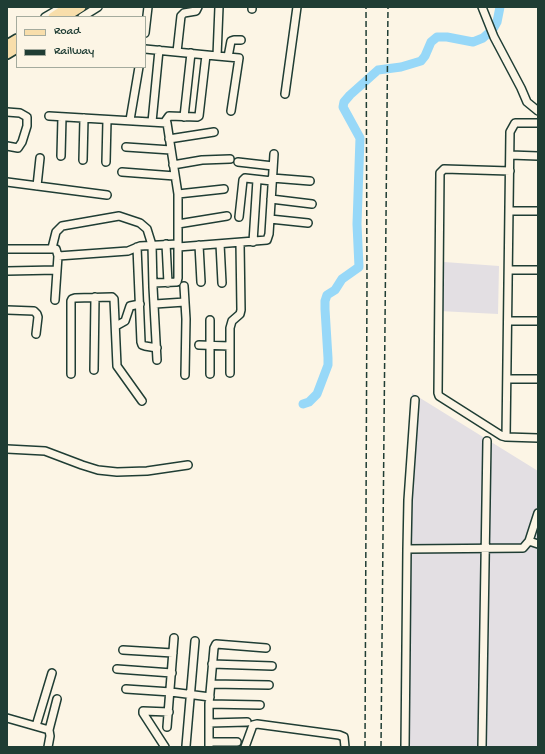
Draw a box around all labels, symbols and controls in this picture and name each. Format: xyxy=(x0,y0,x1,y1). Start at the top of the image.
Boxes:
legend xyxy=(16,16,146,68)
text: Road xyxy=(54,25,80,39)
text: Railway xyxy=(54,45,94,59)

